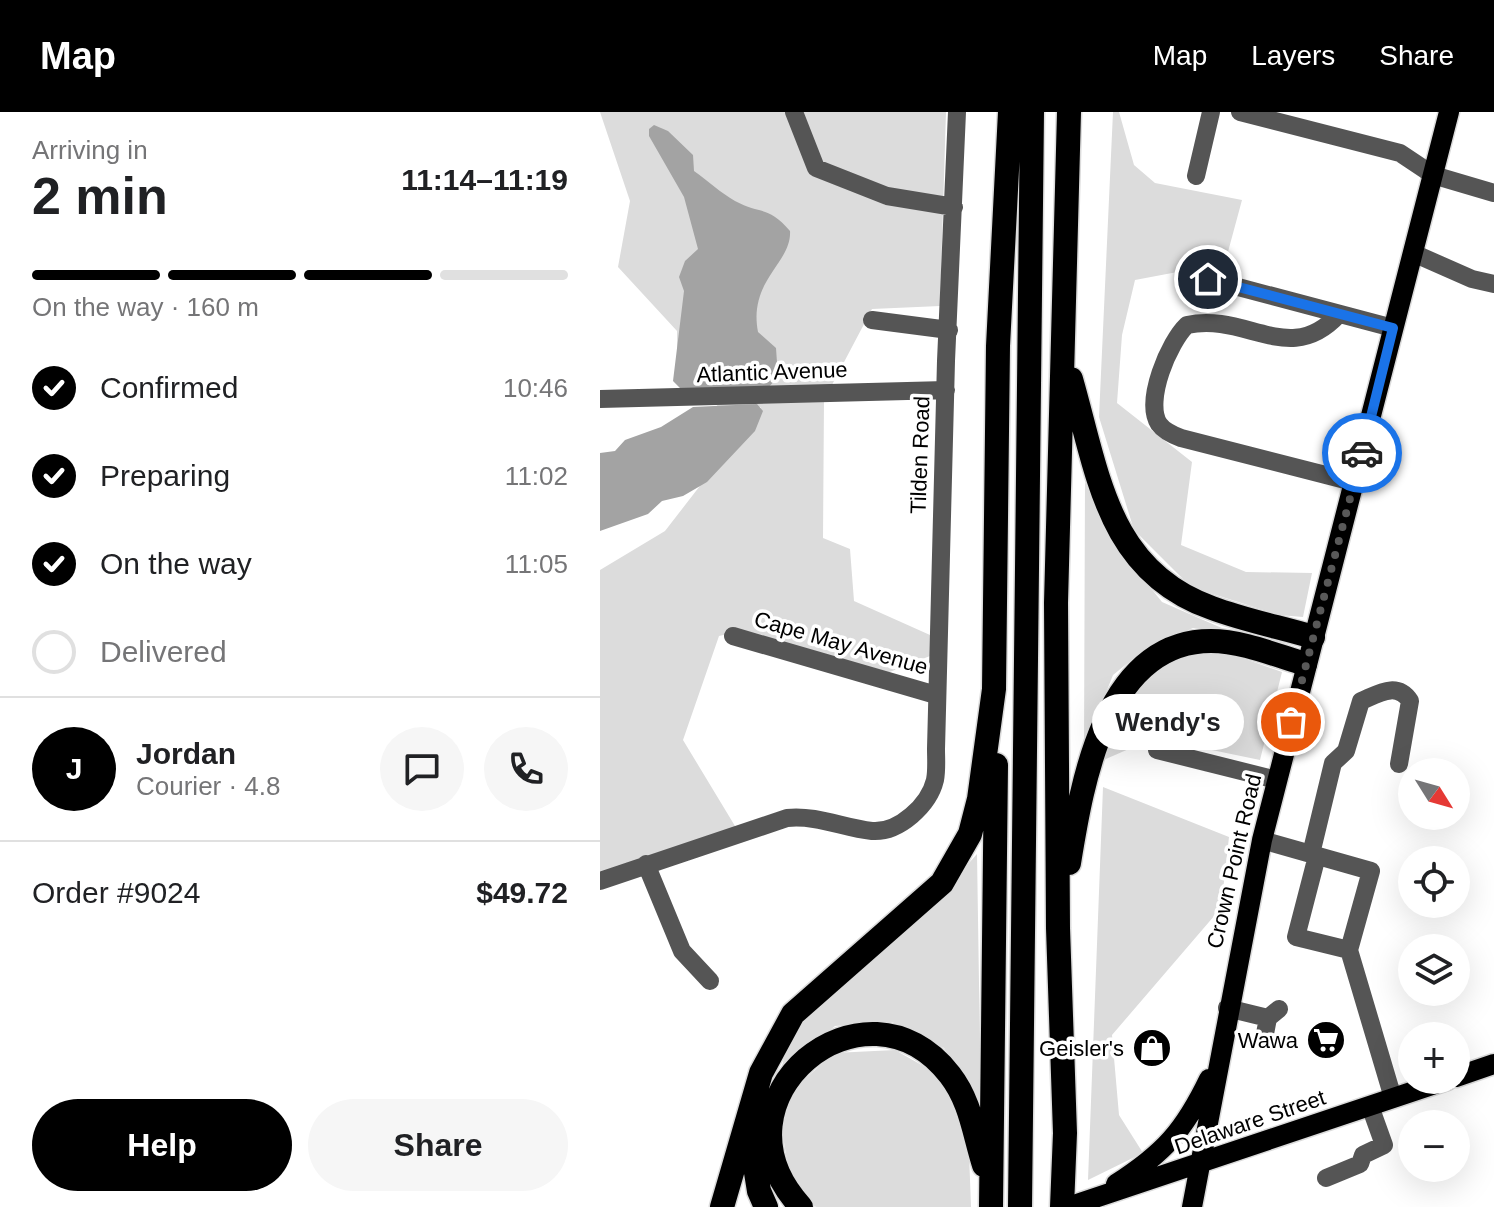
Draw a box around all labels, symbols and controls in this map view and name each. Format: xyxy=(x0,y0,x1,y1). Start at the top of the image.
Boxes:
text: Map xyxy=(40,35,116,77)
text: Map xyxy=(1153,40,1207,71)
text: Layers xyxy=(1251,40,1335,71)
text: Share xyxy=(1379,40,1454,71)
text: Arriving in xyxy=(32,135,148,165)
text: 11:14–11:19 xyxy=(401,163,568,196)
text: 2 min xyxy=(32,167,168,225)
pin xyxy=(1174,245,1242,313)
icon: home xyxy=(1186,257,1230,301)
text: On the way · 160 m xyxy=(32,292,259,322)
street label: Atlantic Avenue xyxy=(696,357,848,387)
icon: check xyxy=(32,366,76,410)
text: Confirmed xyxy=(100,371,238,404)
text: 10:46 xyxy=(503,373,568,403)
street label: Tilden Road xyxy=(905,396,935,514)
courier xyxy=(1322,413,1402,493)
icon: car xyxy=(1340,431,1384,475)
icon: check xyxy=(32,454,76,498)
text: Preparing xyxy=(100,459,230,492)
text: 11:02 xyxy=(505,461,568,491)
icon: check xyxy=(32,542,76,586)
text: On the way xyxy=(100,547,252,580)
text: 11:05 xyxy=(505,549,568,579)
street label: Cape May Avenue xyxy=(751,606,931,680)
text: Delivered xyxy=(100,635,227,668)
pin xyxy=(1257,688,1325,756)
callout: Wendy's xyxy=(1091,694,1243,750)
icon: bag xyxy=(1269,700,1313,744)
text: Wendy's xyxy=(1115,707,1221,737)
button: chat xyxy=(380,727,464,811)
button: phone xyxy=(484,727,568,811)
text: Jordan xyxy=(136,737,236,770)
text: J xyxy=(66,752,82,785)
north arrow xyxy=(1398,758,1470,830)
map controls xyxy=(1398,758,1470,1182)
text: Courier · 4.8 xyxy=(136,771,281,801)
street label: Crown Point Road xyxy=(1202,771,1266,951)
button: locate xyxy=(1398,846,1470,918)
text: Order #9024 xyxy=(32,876,200,909)
text: $49.72 xyxy=(476,876,568,909)
button: layers xyxy=(1398,934,1470,1006)
supermarket icon: Wawa xyxy=(1305,1019,1347,1061)
button: + xyxy=(1398,1022,1470,1094)
shop icon: Geisler's xyxy=(1131,1027,1173,1069)
place label: Wawa xyxy=(1238,1028,1299,1053)
place label: Geisler's xyxy=(1039,1036,1124,1061)
street label: Delaware Street xyxy=(1171,1085,1329,1159)
button: Help xyxy=(32,1099,292,1191)
button: Share xyxy=(308,1099,568,1191)
button: − xyxy=(1398,1110,1470,1182)

